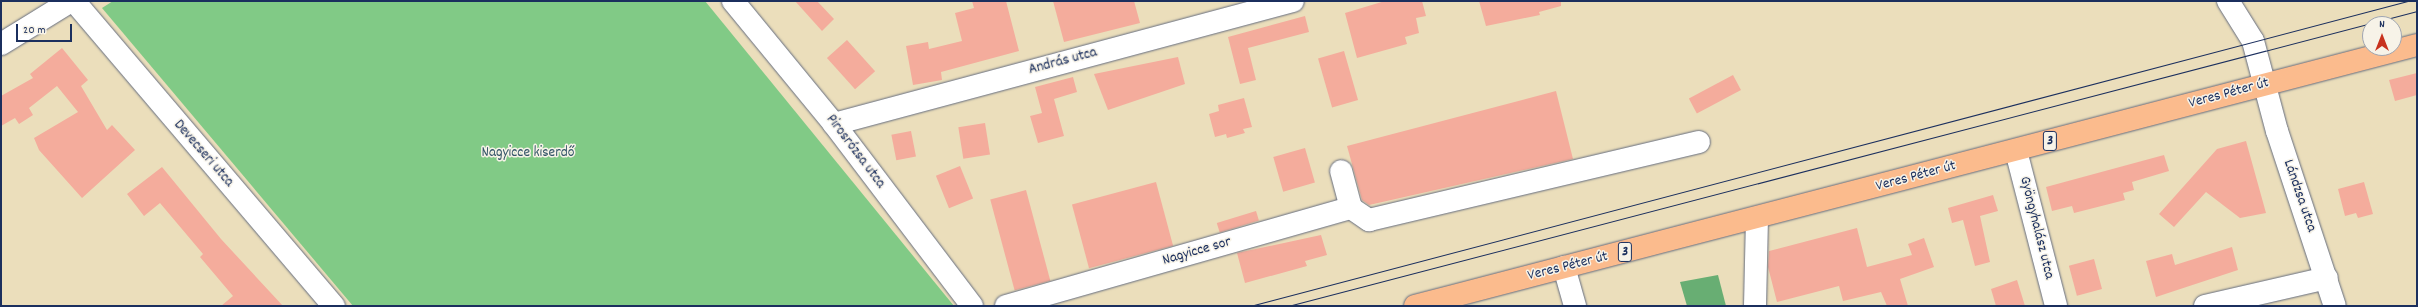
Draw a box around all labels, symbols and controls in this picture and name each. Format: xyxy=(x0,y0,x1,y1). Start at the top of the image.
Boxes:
scale bar xyxy=(18,16,74,42)
north arrow xyxy=(2362,16,2402,56)
text: N xyxy=(2379,17,2385,33)
text: 20 m xyxy=(23,22,46,39)
street label: András utca xyxy=(1027,44,1099,80)
street label: Veres Péter út xyxy=(2187,75,2271,113)
street label: Pirosrózsa utca xyxy=(821,111,889,193)
street label: Devecseri utca xyxy=(169,117,237,191)
road number: 3 xyxy=(2042,129,2058,153)
park label: Nagyicce kiserdő xyxy=(481,145,575,163)
street label: Veres Péter út xyxy=(1874,158,1958,196)
street label: Lándzsa utca xyxy=(2278,158,2320,234)
street label: Gyöngyhalász utca xyxy=(2015,175,2057,281)
street label: Nagyicce sor xyxy=(1161,234,1233,270)
road number: 3 xyxy=(1617,240,1633,264)
street label: Veres Péter út xyxy=(1526,248,1610,286)

